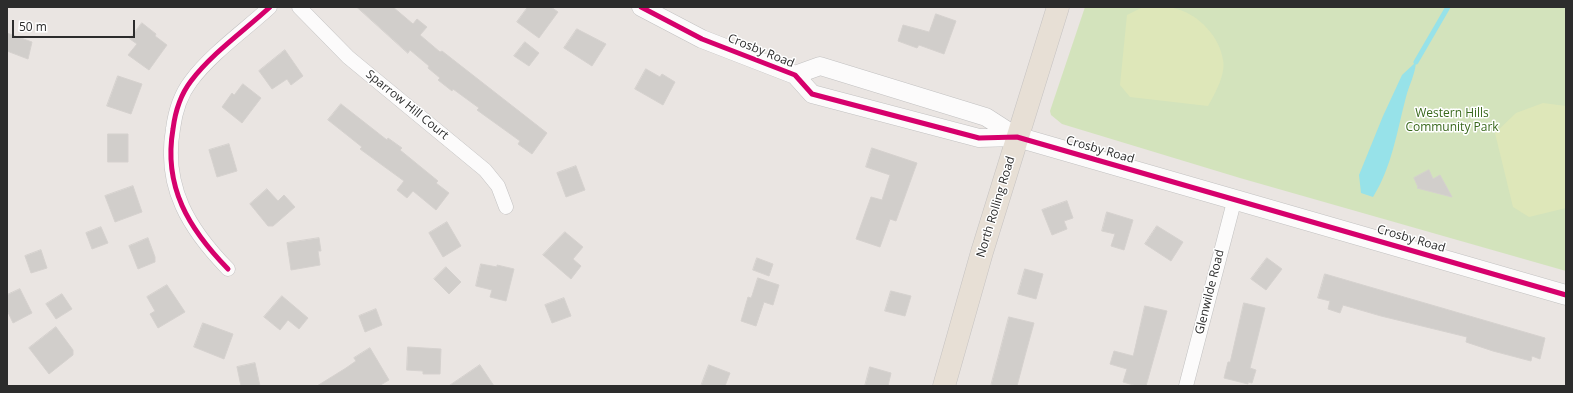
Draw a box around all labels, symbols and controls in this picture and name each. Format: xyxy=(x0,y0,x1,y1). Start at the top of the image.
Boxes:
scale bar xyxy=(14,12,137,38)
text: 50 m xyxy=(19,18,47,35)
street label: Crosby Road xyxy=(726,31,796,71)
street label: Sparrow Hill Court xyxy=(363,67,451,143)
park label: Western Hills Community Park xyxy=(1405,107,1499,135)
street label: Crosby Road xyxy=(1064,133,1136,167)
street label: North Rolling Road xyxy=(974,155,1018,259)
street label: Crosby Road xyxy=(1375,222,1447,256)
street label: Glenwilde Road xyxy=(1192,248,1228,336)

